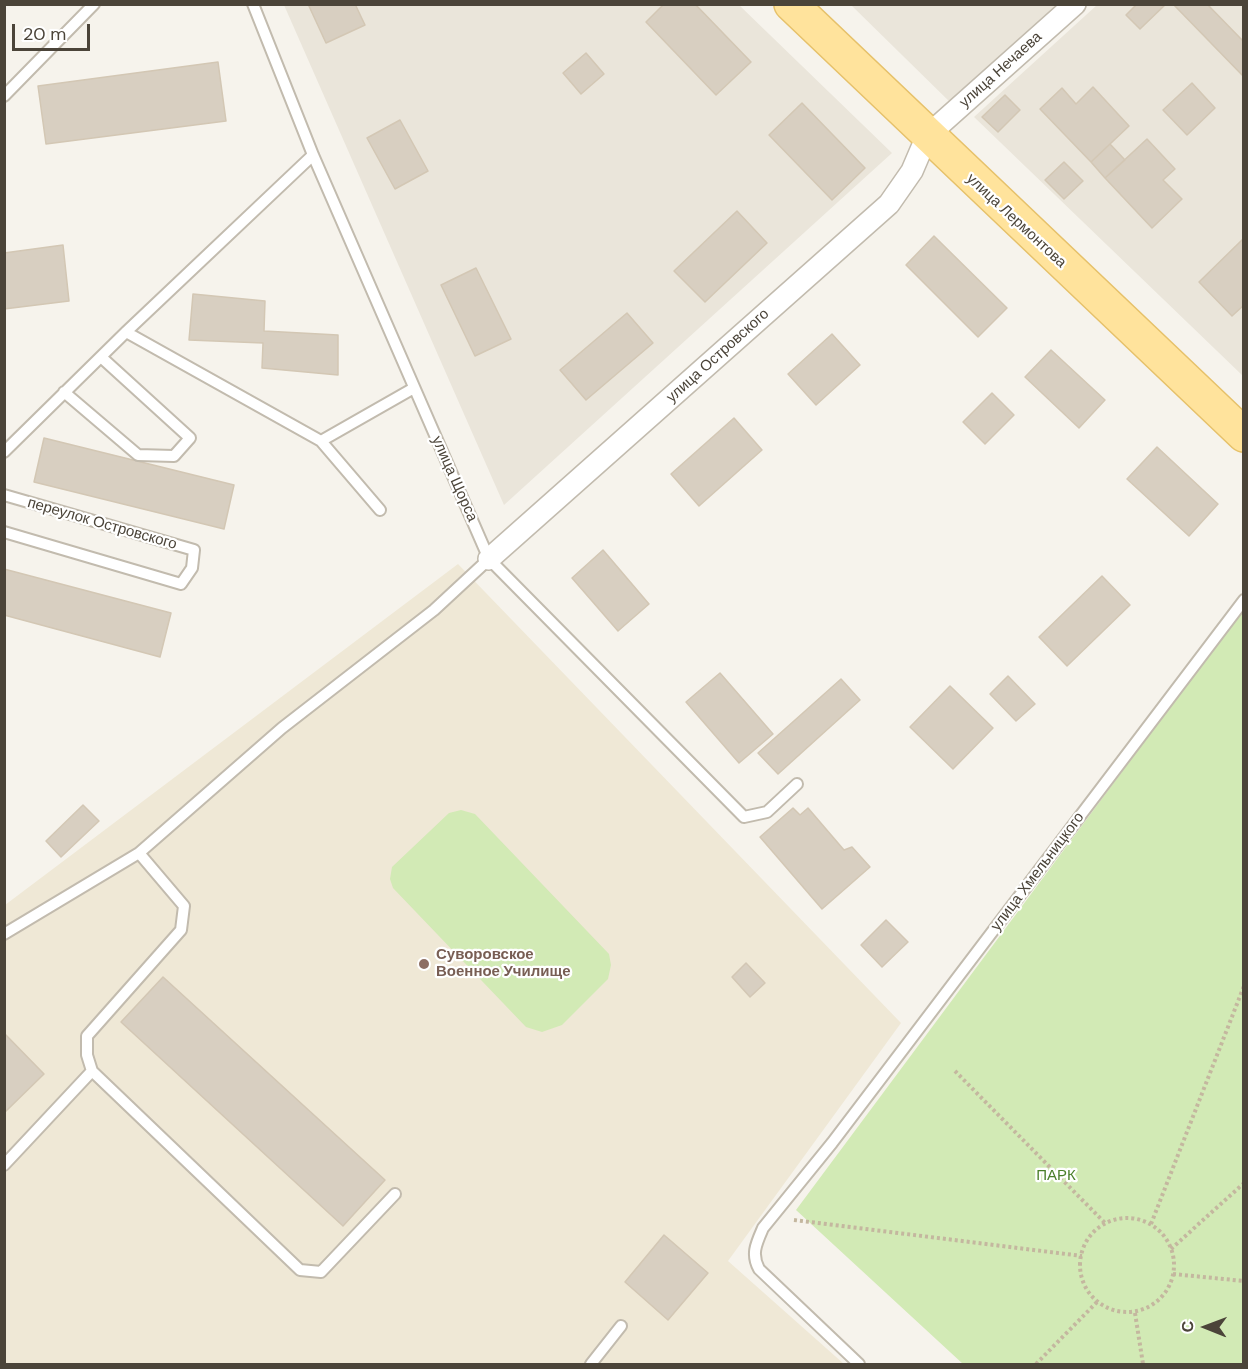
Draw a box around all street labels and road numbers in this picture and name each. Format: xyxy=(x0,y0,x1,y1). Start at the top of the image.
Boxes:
street label: улица Нечаева xyxy=(956,28,1046,112)
street label: улица Лермонтова xyxy=(962,170,1070,272)
street label: улица Островского xyxy=(663,305,773,407)
street label: улица Щорса xyxy=(427,433,481,525)
street label: переулок Островского xyxy=(25,494,179,554)
street label: улица Хмельницкого xyxy=(988,809,1088,935)

